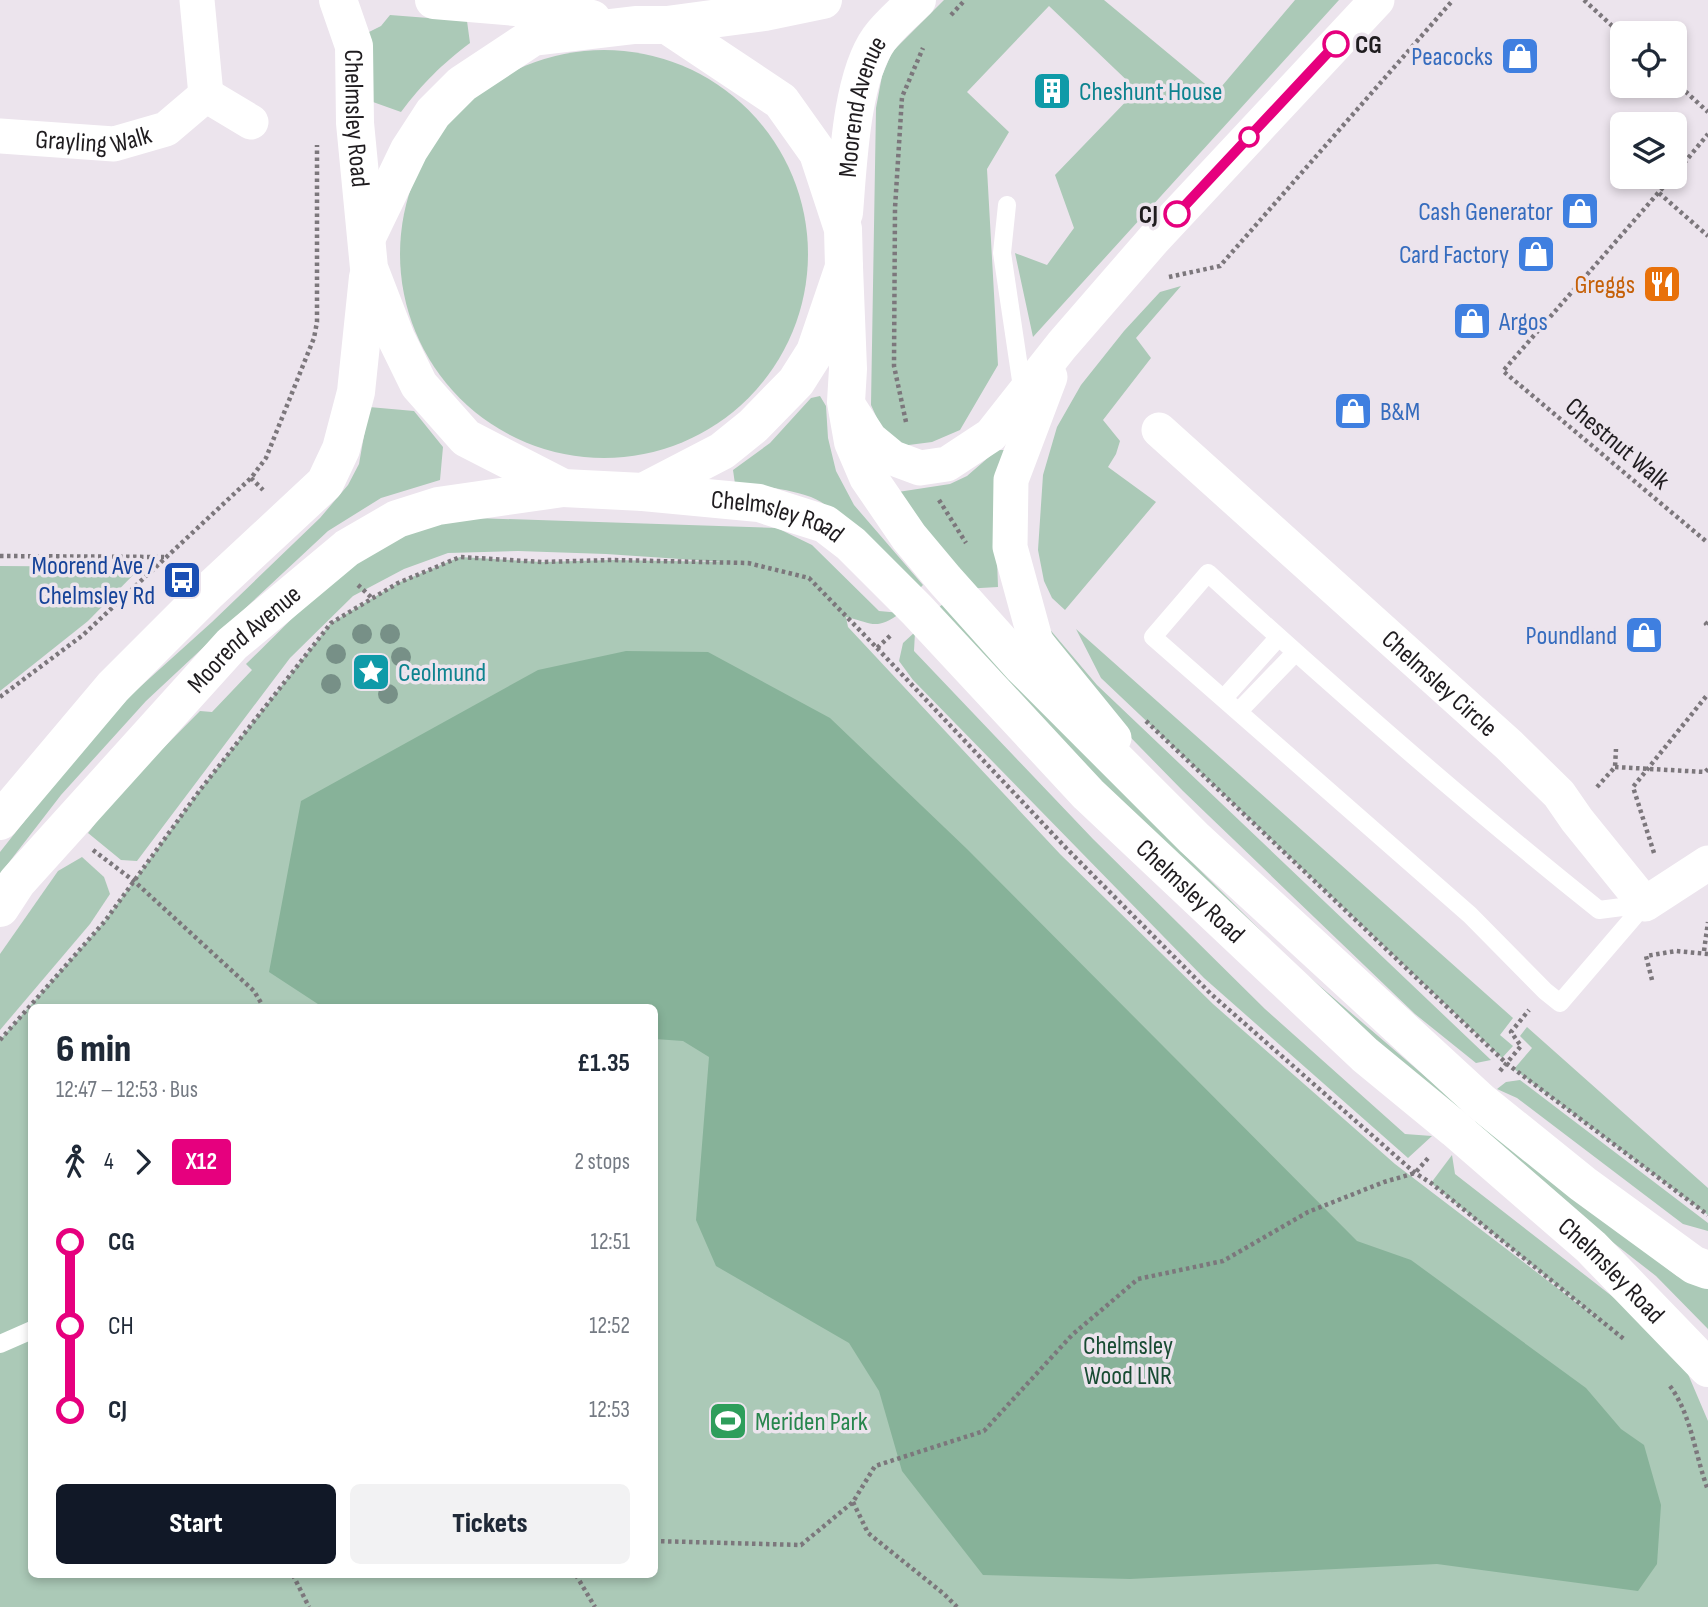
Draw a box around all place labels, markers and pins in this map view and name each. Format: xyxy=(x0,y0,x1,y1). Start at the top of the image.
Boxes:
place label: CG xyxy=(1355,30,1382,61)
marker: CG xyxy=(1323,31,1349,57)
shop icon: Peacocks xyxy=(1499,35,1541,77)
place label: Peacocks xyxy=(1411,42,1493,73)
building icon: Cheshunt House xyxy=(1031,70,1073,112)
place label: Cheshunt House xyxy=(1079,77,1223,108)
unlabelled marker xyxy=(1239,127,1259,147)
shop icon: Cash Generator xyxy=(1559,190,1601,232)
place label: Cash Generator xyxy=(1418,197,1554,228)
place label: CJ xyxy=(1139,200,1158,231)
marker: CJ xyxy=(1164,201,1190,227)
shop icon: Card Factory xyxy=(1515,233,1557,275)
place label: Card Factory xyxy=(1399,240,1509,271)
restaurant icon: Greggs xyxy=(1641,263,1683,305)
place label: Greggs xyxy=(1574,270,1635,301)
shop icon: Argos xyxy=(1451,300,1493,342)
place label: Argos xyxy=(1498,307,1548,338)
shop icon: B&M xyxy=(1332,390,1374,432)
place label: B&M xyxy=(1380,397,1420,428)
place label: Moorend Ave / Chelmsley Rd xyxy=(32,551,155,612)
bus stop icon: Moorend Ave / Chelmsley Rd xyxy=(161,559,203,601)
shop icon: Poundland xyxy=(1623,614,1665,656)
place label: Poundland xyxy=(1526,621,1617,652)
place icon: Ceolmund xyxy=(350,651,392,693)
place label: Ceolmund xyxy=(398,658,486,689)
sports icon: Meriden Park xyxy=(707,1400,749,1442)
place label: Meriden Park xyxy=(755,1407,868,1438)

